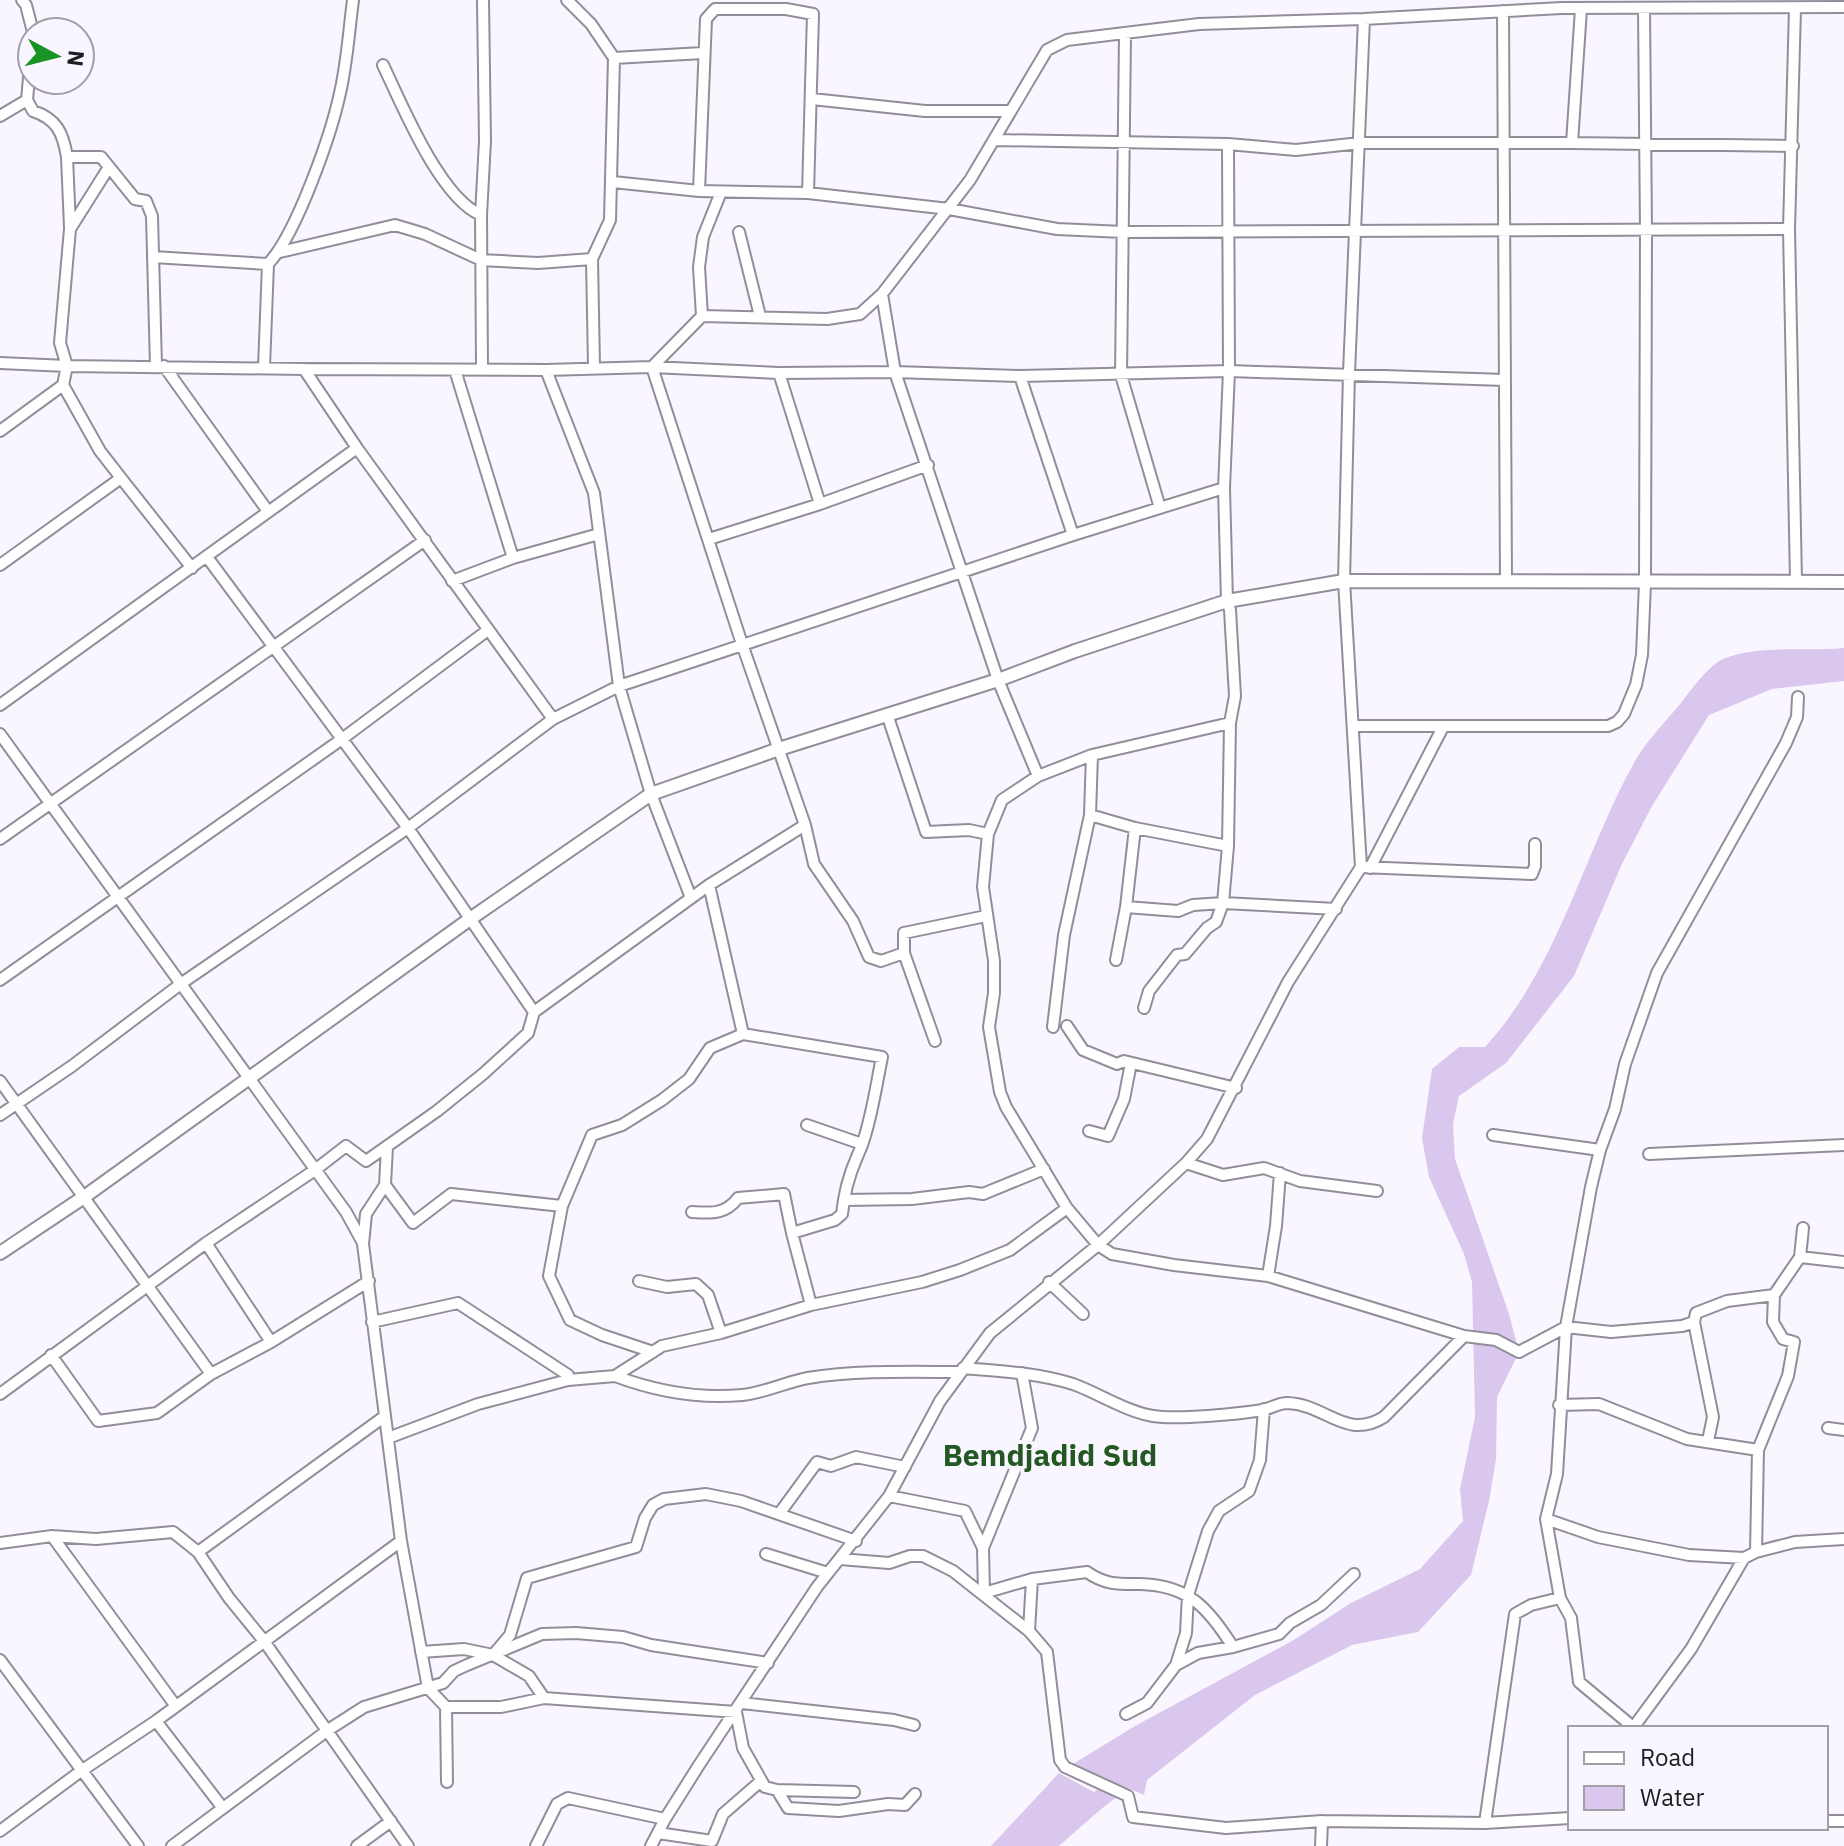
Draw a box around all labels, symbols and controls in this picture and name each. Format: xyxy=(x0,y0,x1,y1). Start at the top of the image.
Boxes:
north arrow xyxy=(16,16,96,96)
text: N xyxy=(61,49,92,68)
district label: Bemdjadid Sud xyxy=(943,1435,1157,1474)
legend xyxy=(1568,1726,1828,1830)
text: Road xyxy=(1640,1741,1695,1773)
text: Water xyxy=(1640,1781,1704,1813)

